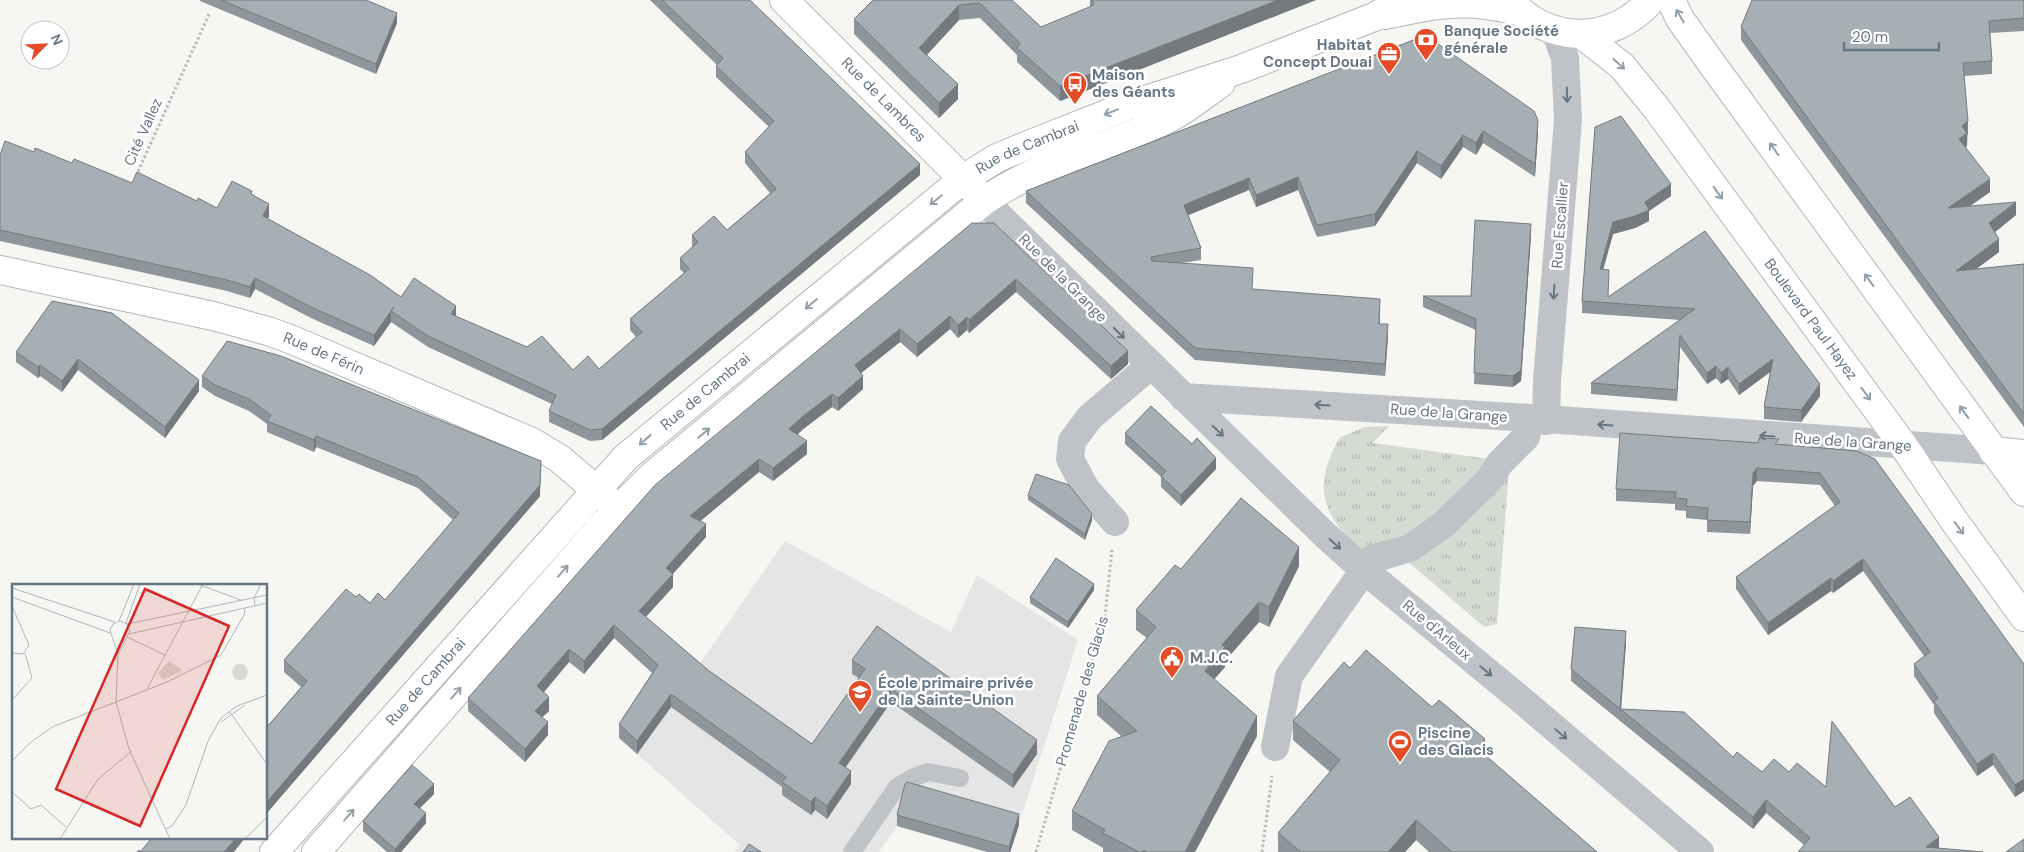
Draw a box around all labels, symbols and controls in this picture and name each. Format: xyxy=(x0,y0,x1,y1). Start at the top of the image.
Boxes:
one-way arrow xyxy=(1674,10,1684,24)
north arrow xyxy=(20,20,70,70)
scale bar xyxy=(1844,20,1939,52)
place label: Banque Société générale xyxy=(1444,21,1559,58)
bank icon: Banque Société générale xyxy=(1413,27,1439,61)
text: 20 m xyxy=(1852,27,1888,47)
text: N xyxy=(47,31,67,48)
place label: Habitat Concept Douai xyxy=(1263,35,1372,72)
office icon: Habitat Concept Douai xyxy=(1376,41,1402,75)
street label: Rue de Lambres xyxy=(837,53,930,146)
one-way arrow xyxy=(1613,58,1626,70)
place label: Maison des Géants xyxy=(1092,65,1176,102)
bus stop icon: Maison des Géants xyxy=(1062,71,1088,105)
one-way arrow xyxy=(1563,87,1572,103)
street label: Cité Vallez xyxy=(119,95,167,169)
one-way arrow xyxy=(1104,108,1120,117)
street label: Rue de Cambrai xyxy=(972,116,1082,179)
one-way arrow xyxy=(1769,142,1779,156)
street label: Rue Escallier xyxy=(1547,180,1573,269)
one-way arrow xyxy=(1713,186,1724,199)
one-way arrow xyxy=(930,195,943,206)
street label: Rue de la Grange xyxy=(1014,229,1112,327)
street label: Boulevard Paul Hayez xyxy=(1760,254,1862,384)
one-way arrow xyxy=(1864,273,1874,287)
one-way arrow xyxy=(1550,284,1559,300)
one-way arrow xyxy=(805,298,818,309)
street label: Rue de Férin xyxy=(281,327,367,379)
one-way arrow xyxy=(1112,327,1125,339)
street label: Rue de Cambrai xyxy=(656,348,755,435)
one-way arrow xyxy=(1861,387,1871,401)
street label: Rue de la Grange xyxy=(1390,399,1508,427)
one-way arrow xyxy=(1314,400,1330,409)
one-way arrow xyxy=(1959,406,1970,419)
one-way arrow xyxy=(1597,420,1613,429)
one-way arrow xyxy=(1212,425,1224,437)
one-way arrow xyxy=(697,427,710,439)
street label: Rue de la Grange xyxy=(1794,428,1912,456)
one-way arrow xyxy=(1759,431,1775,440)
one-way arrow xyxy=(639,435,652,446)
one-way arrow xyxy=(1954,521,1964,535)
one-way arrow xyxy=(1328,538,1341,549)
one-way arrow xyxy=(557,565,568,578)
inset map xyxy=(12,584,268,840)
street label: Rue d'Arleux xyxy=(1398,595,1476,665)
street label: Promenade des Glacis xyxy=(1051,614,1113,768)
street label: Rue de Cambrai xyxy=(381,634,470,730)
public building icon: M.J.C. xyxy=(1159,645,1185,679)
place label: M.J.C. xyxy=(1190,648,1233,668)
one-way arrow xyxy=(1479,665,1492,676)
place label: École primaire privée de la Sainte-Union xyxy=(878,673,1033,710)
school or university icon: École primaire privée de la Sainte-Union xyxy=(847,679,873,713)
one-way arrow xyxy=(450,687,462,700)
place label: Piscine des Glacis xyxy=(1418,723,1494,760)
one-way arrow xyxy=(1555,728,1568,740)
sports icon: Piscine des Glacis xyxy=(1387,729,1413,763)
one-way arrow xyxy=(343,809,354,822)

